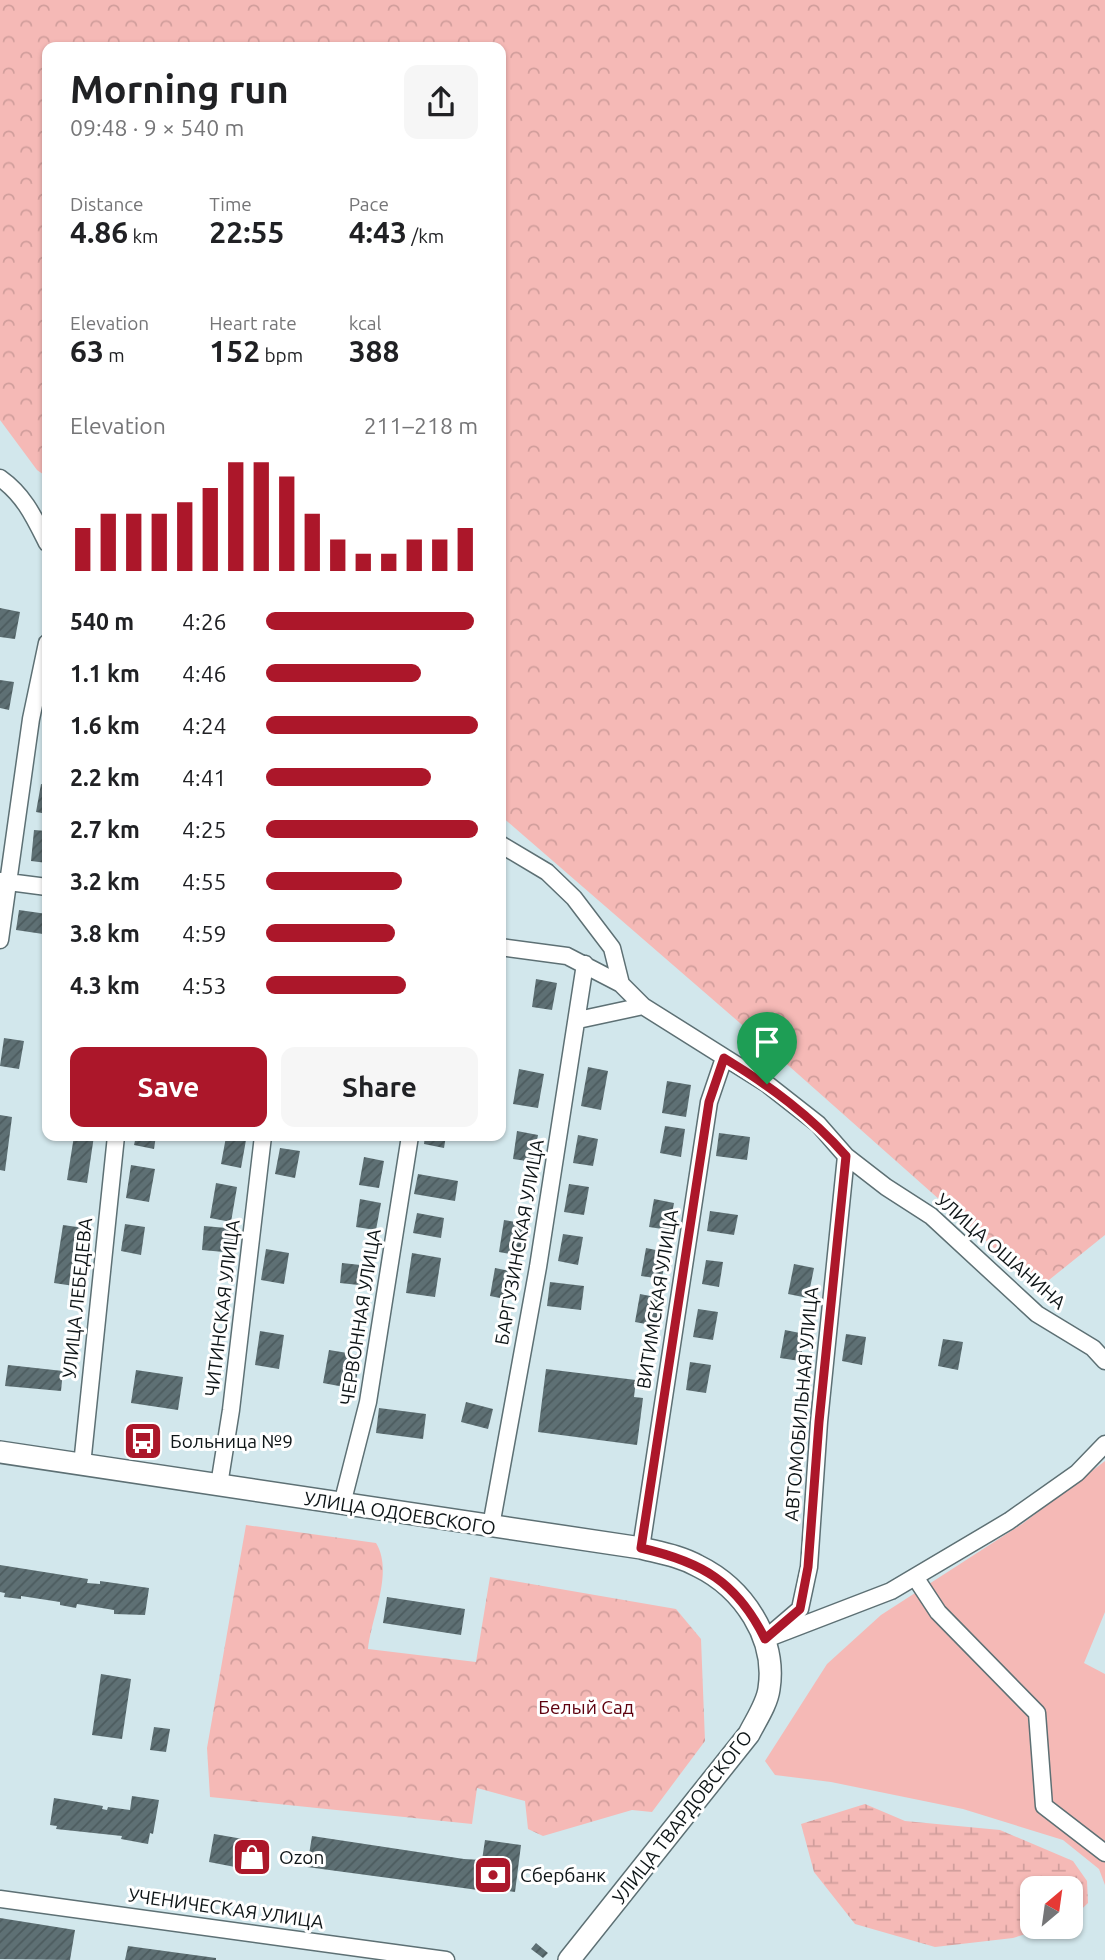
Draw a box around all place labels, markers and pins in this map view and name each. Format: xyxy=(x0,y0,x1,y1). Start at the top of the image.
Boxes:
pin xyxy=(737,1012,797,1084)
bus stop icon: Больница №9 xyxy=(122,1420,164,1462)
place label: Больница №9 xyxy=(170,1430,293,1452)
shop icon: Ozon xyxy=(231,1836,273,1878)
place label: Ozon xyxy=(279,1846,324,1868)
bank icon: Сбербанк xyxy=(472,1854,514,1896)
place label: Сбербанк xyxy=(520,1864,606,1886)

